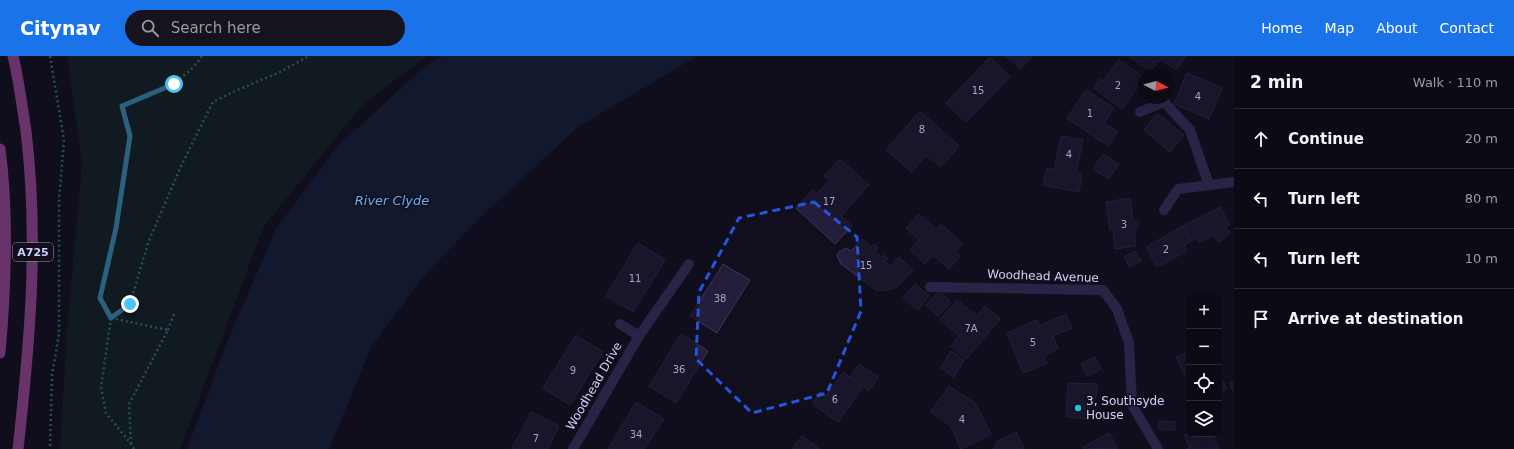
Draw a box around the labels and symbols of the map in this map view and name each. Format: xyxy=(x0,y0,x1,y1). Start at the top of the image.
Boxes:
north arrow xyxy=(1138,68,1174,104)
route start xyxy=(165,75,183,93)
house number: 2 xyxy=(1115,80,1121,91)
house number: 15 xyxy=(972,85,984,96)
house number: 4 xyxy=(1195,91,1201,102)
house number: 1 xyxy=(1087,108,1093,119)
house number: 8 xyxy=(919,124,925,135)
house number: 4 xyxy=(1066,149,1072,160)
water label: River Clyde xyxy=(355,193,429,208)
house number: 17 xyxy=(823,196,835,207)
house number: 3 xyxy=(1121,219,1127,230)
road number: A725 xyxy=(13,243,53,261)
house number: 2 xyxy=(1163,244,1169,255)
house number: 15 xyxy=(860,260,872,271)
street label: Woodhead Avenue xyxy=(987,267,1099,285)
house number: 11 xyxy=(629,273,641,284)
house number: 38 xyxy=(714,293,726,304)
route end xyxy=(121,295,139,313)
house number: 7A xyxy=(964,323,978,334)
house number: 5 xyxy=(1030,337,1036,348)
street label: Woodhead Drive xyxy=(563,340,625,432)
house number: 36 xyxy=(673,364,685,375)
house number: 9 xyxy=(570,365,576,376)
house number: 6 xyxy=(832,394,838,405)
place label: 3, Southsyde House xyxy=(1086,394,1165,422)
marker: 3, Southsyde House xyxy=(1073,403,1083,413)
house number: 4 xyxy=(959,414,965,425)
house number: 34 xyxy=(630,429,642,440)
house number: 7 xyxy=(533,433,539,444)

